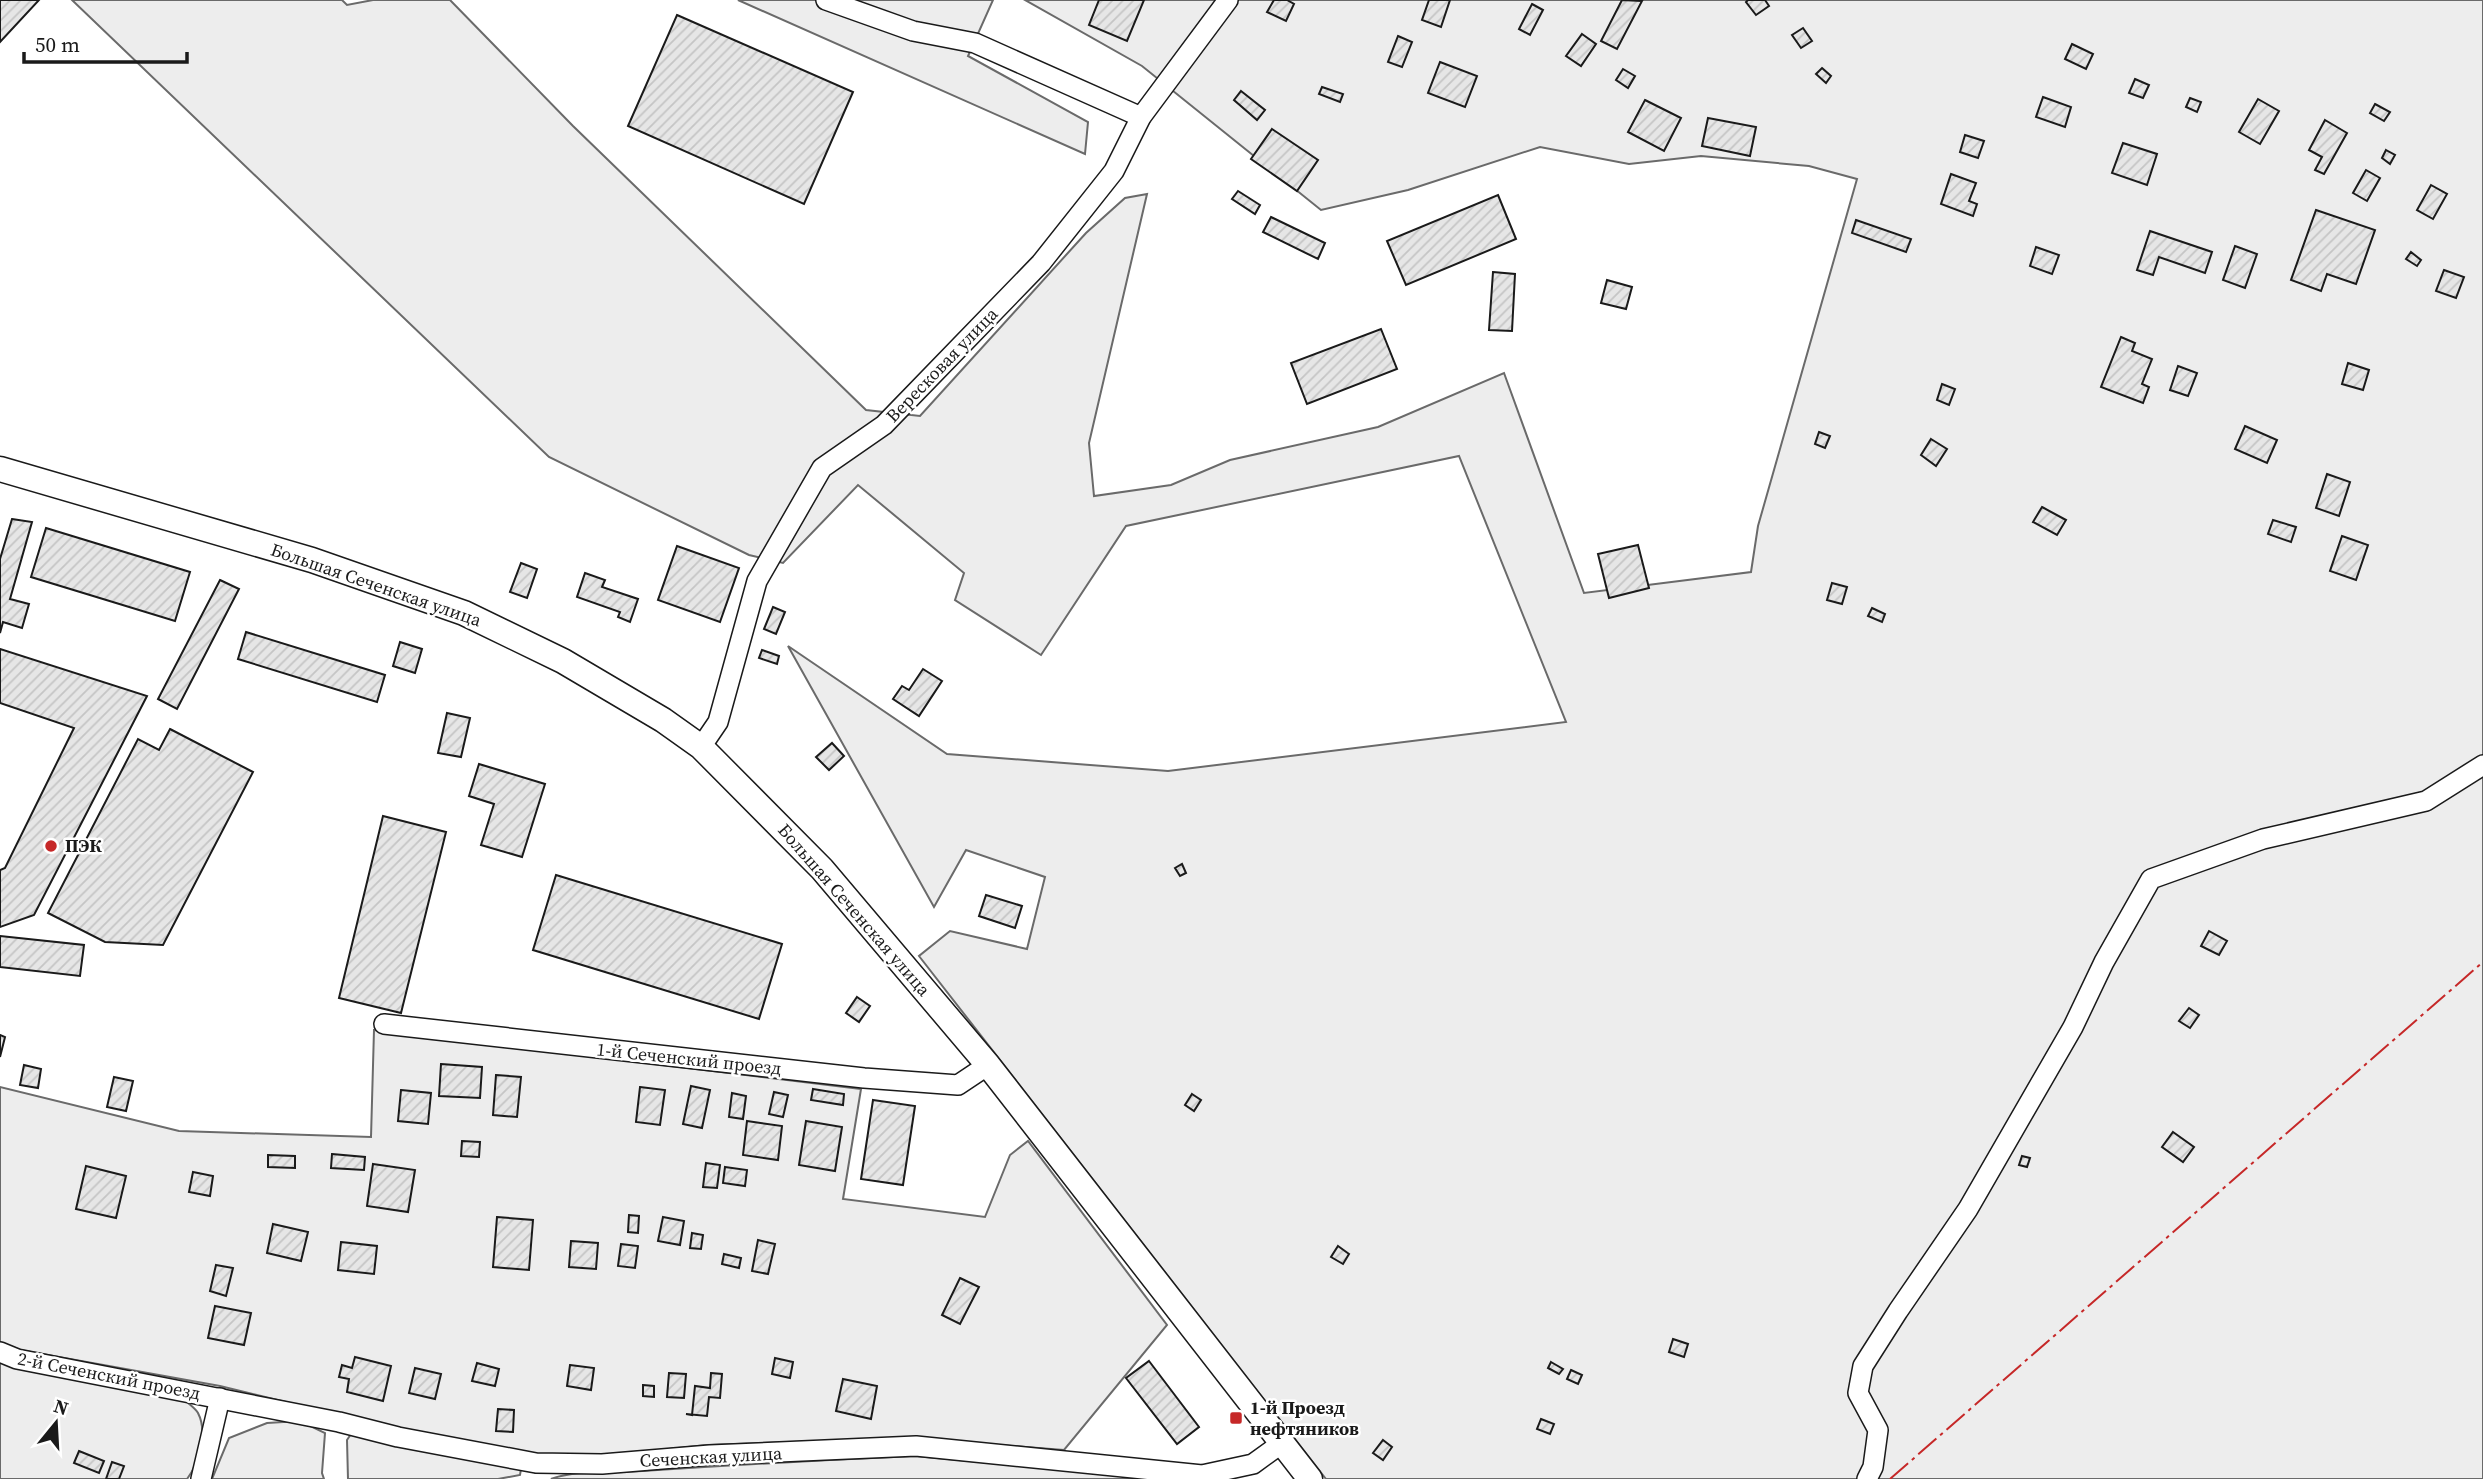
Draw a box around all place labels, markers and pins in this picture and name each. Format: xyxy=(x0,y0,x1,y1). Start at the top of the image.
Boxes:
place label: ПЭК xyxy=(65,833,102,858)
marker: ПЭК xyxy=(43,838,59,854)
place label: 1-й Проезд нефтяников xyxy=(1250,1395,1359,1441)
marker: 1-й Проезд нефтяников xyxy=(1228,1410,1244,1426)

